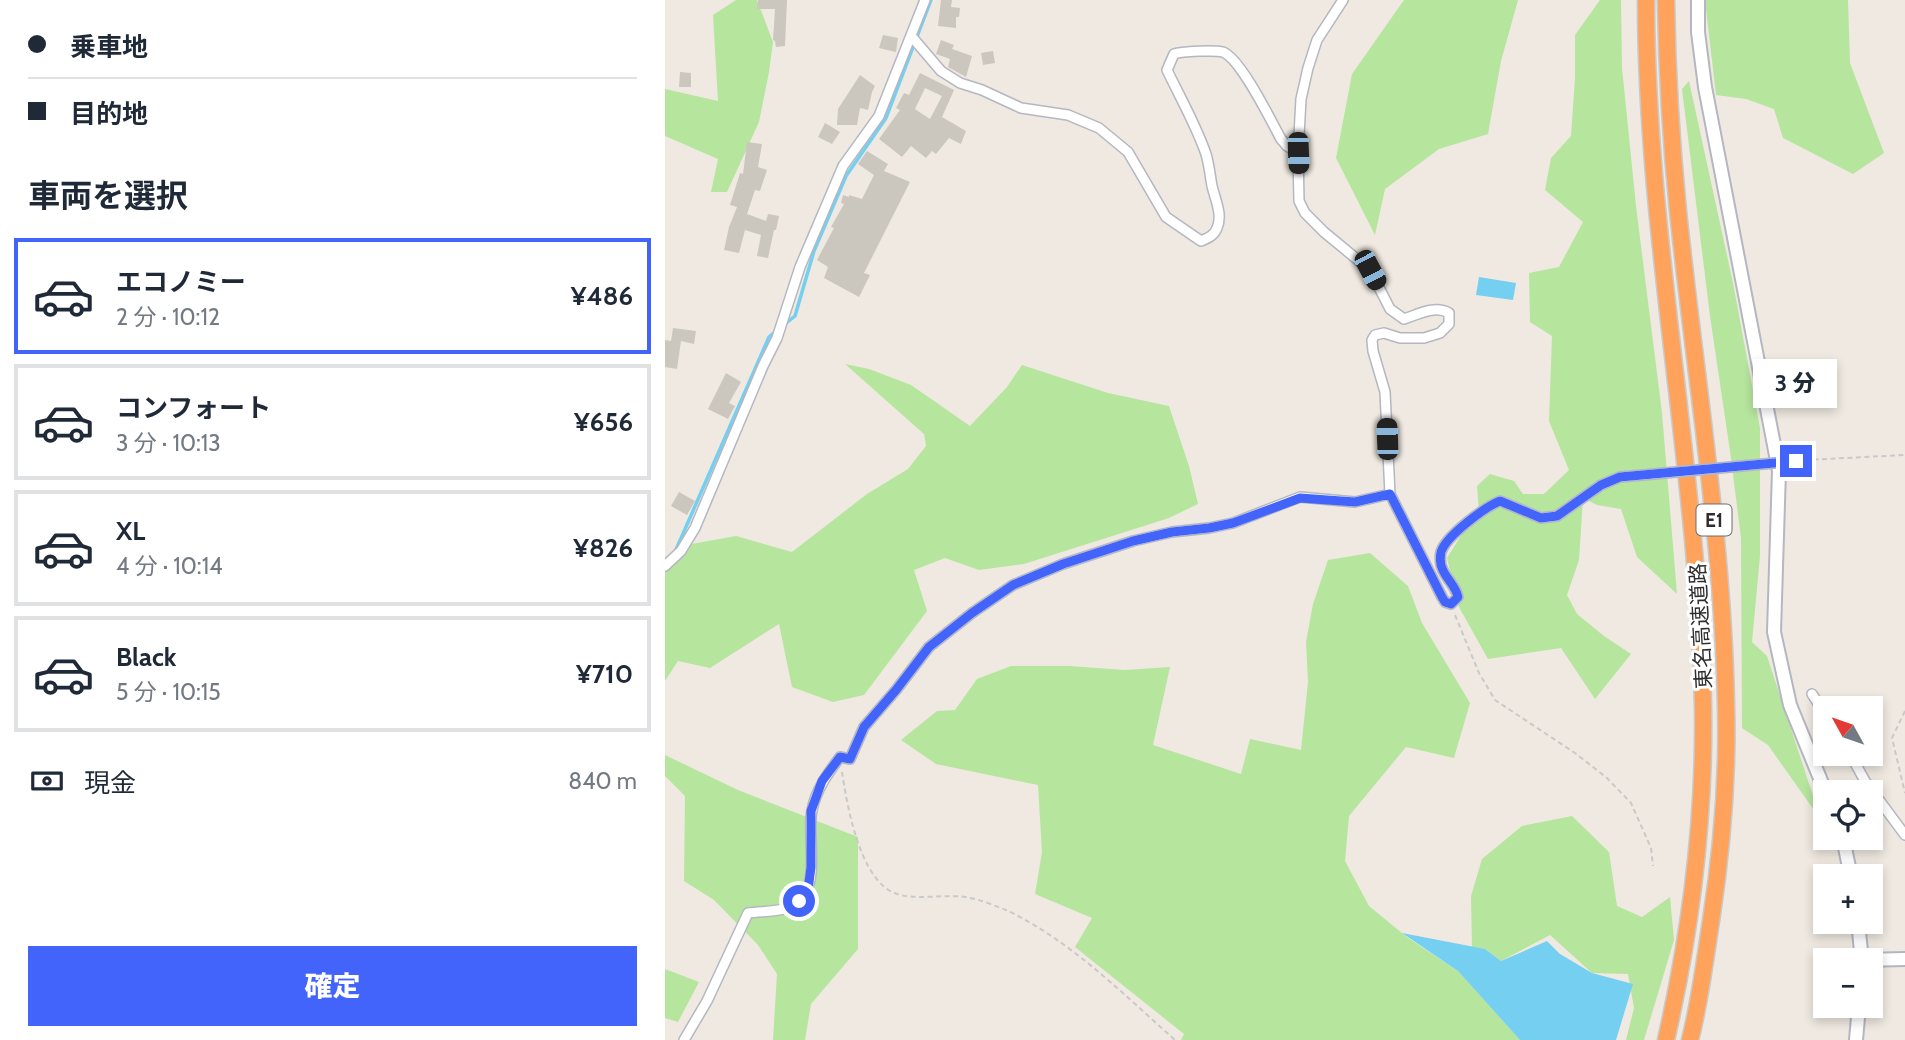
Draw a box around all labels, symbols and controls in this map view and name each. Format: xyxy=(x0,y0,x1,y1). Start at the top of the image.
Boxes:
text: 乗車地 xyxy=(70,31,148,63)
text: 目的地 xyxy=(70,98,148,130)
car xyxy=(1287,132,1310,174)
text: 車両を選択 xyxy=(28,176,188,215)
car xyxy=(1351,247,1390,293)
icon: car xyxy=(32,265,95,328)
text: エコノミー xyxy=(116,266,246,298)
text: ¥486 xyxy=(571,280,633,312)
text: 2 分 · 10:12 xyxy=(116,303,220,331)
callout: 3 分 xyxy=(1754,360,1838,408)
text: 3 分 xyxy=(1775,369,1815,397)
icon: car xyxy=(32,391,95,454)
text: コンフォート xyxy=(116,392,271,424)
text: ¥656 xyxy=(574,406,633,438)
car xyxy=(1376,418,1399,460)
text: 3 分 · 10:13 xyxy=(116,429,221,457)
route end xyxy=(1780,445,1812,477)
road number: E1 xyxy=(1697,505,1731,536)
text: XL xyxy=(116,515,145,547)
icon: car xyxy=(32,517,95,580)
text: ¥826 xyxy=(573,532,633,564)
text: 4 分 · 10:14 xyxy=(116,552,222,580)
street label: 東名高速道路 xyxy=(1685,562,1716,690)
text: Black xyxy=(116,641,176,673)
icon: car xyxy=(32,643,95,706)
text: ¥710 xyxy=(576,658,633,690)
text: 5 分 · 10:15 xyxy=(116,678,221,706)
north arrow xyxy=(1813,696,1883,766)
map controls xyxy=(1813,696,1883,1018)
icon: cash xyxy=(28,762,66,800)
text: 現金 xyxy=(84,767,136,799)
text: 840 m xyxy=(568,767,637,795)
button: locate xyxy=(1813,780,1883,850)
button: + xyxy=(1813,864,1883,934)
route start xyxy=(783,885,815,917)
button: 確定 xyxy=(28,946,637,1026)
button: − xyxy=(1813,948,1883,1018)

